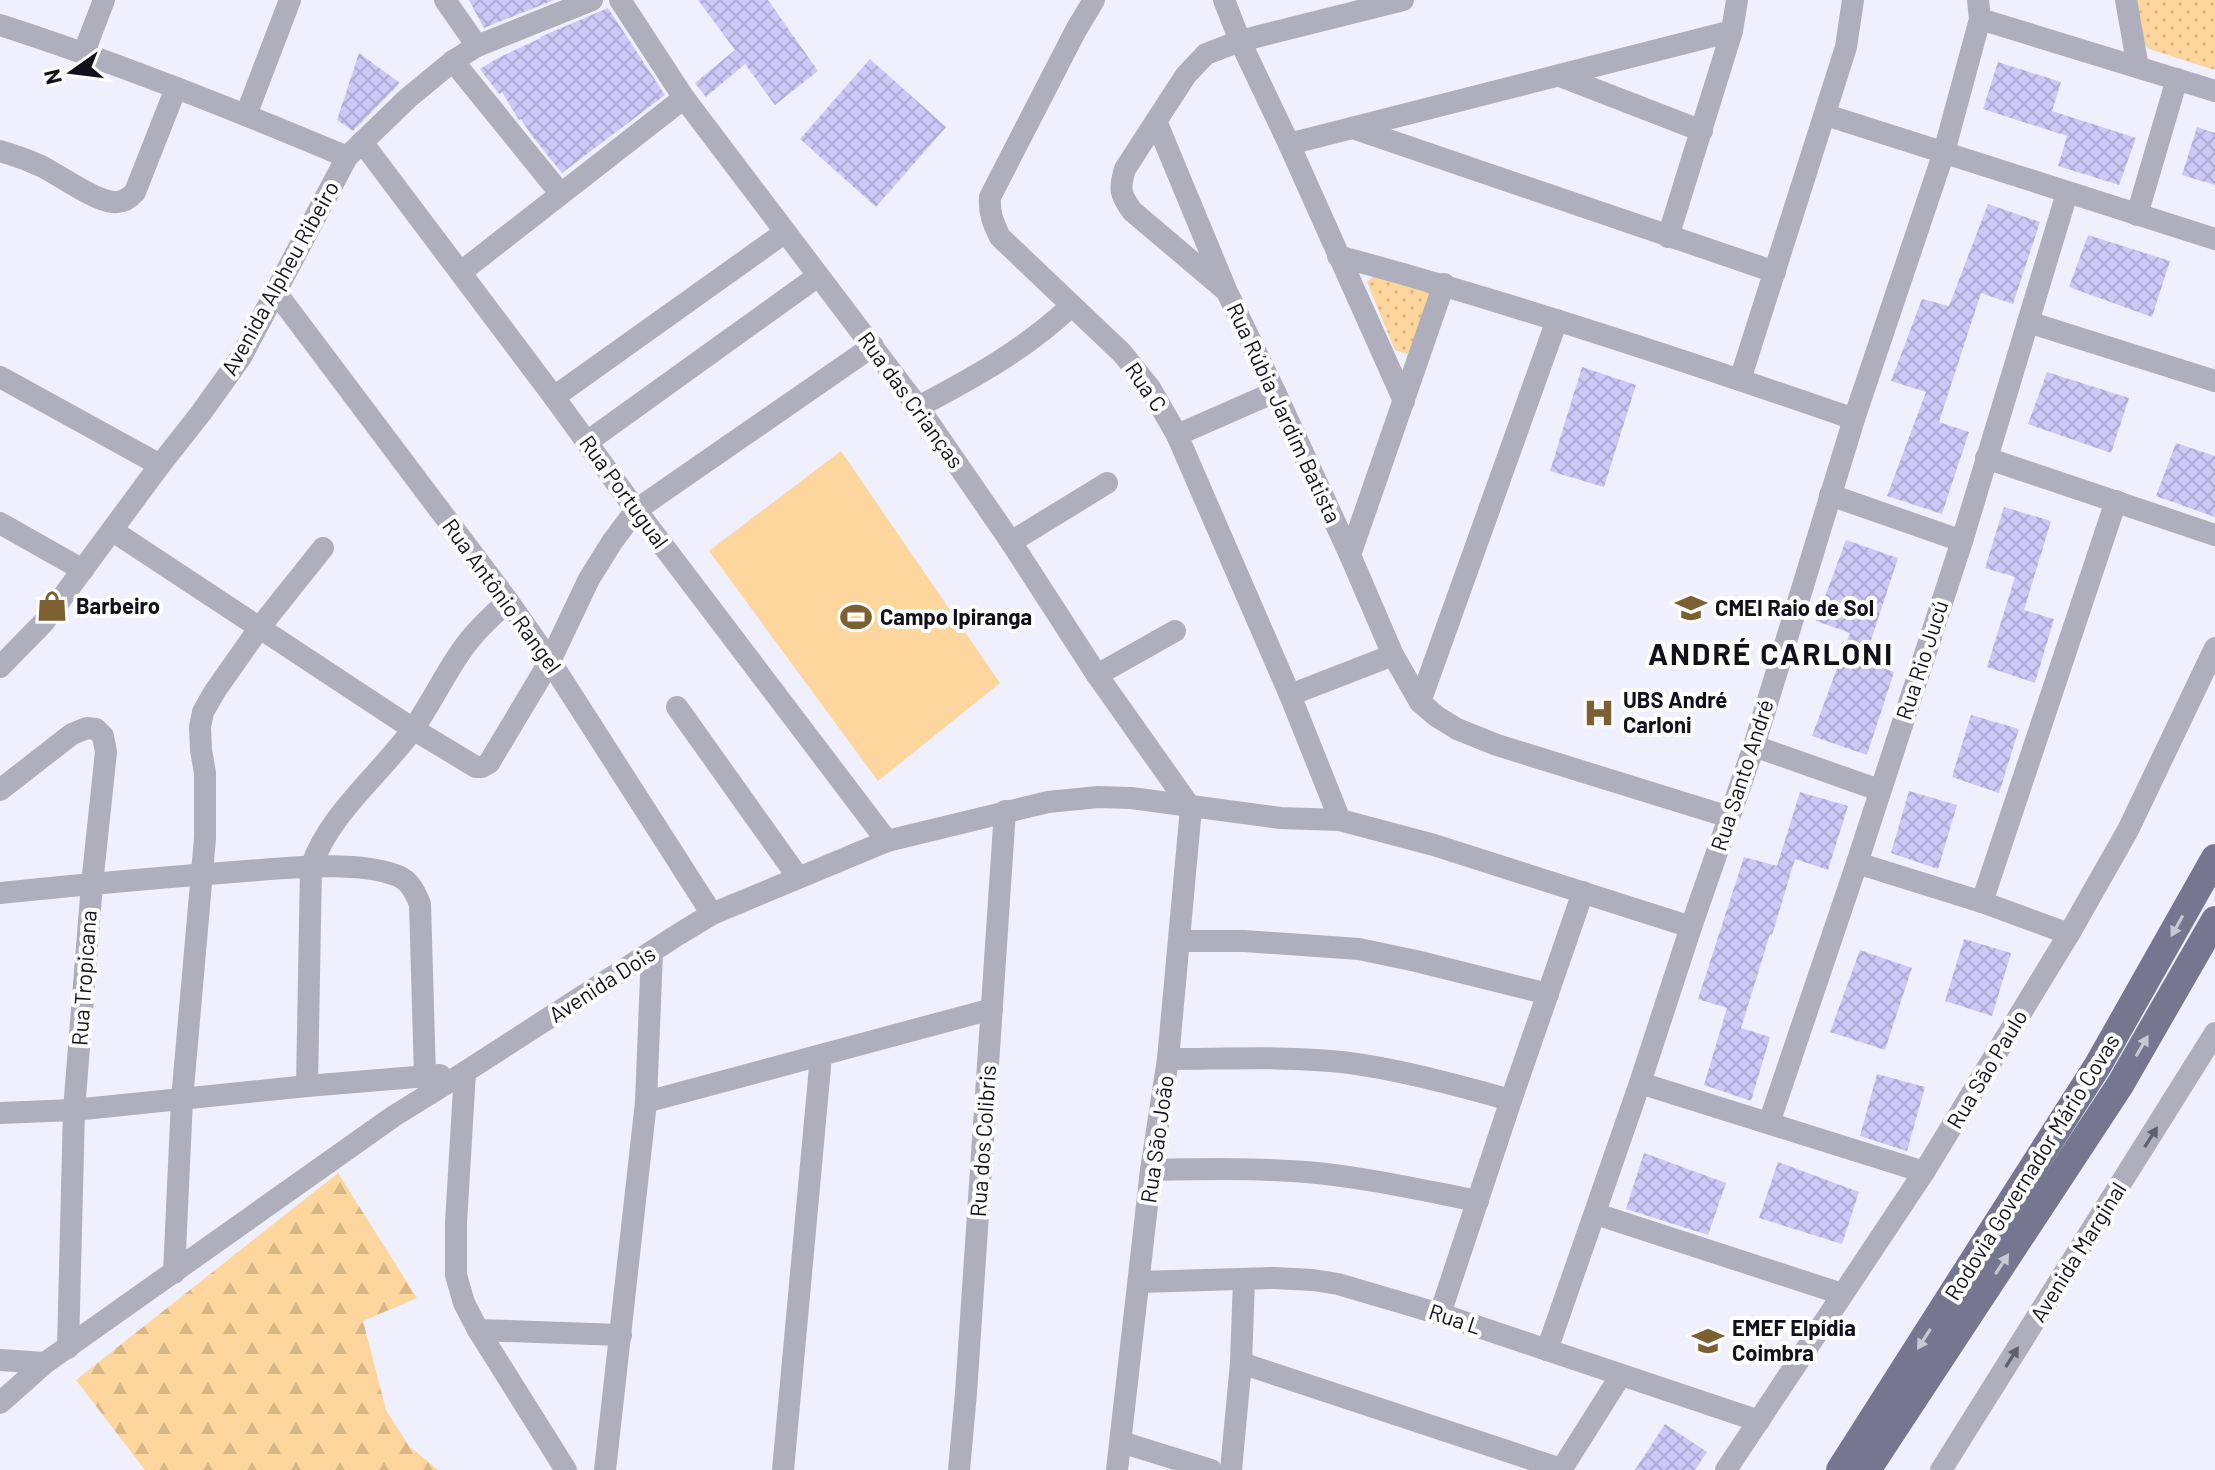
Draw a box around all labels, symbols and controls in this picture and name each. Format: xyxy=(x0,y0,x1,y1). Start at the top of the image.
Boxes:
north arrow xyxy=(32,32,112,112)
text: N xyxy=(37,67,66,87)
street label: Avenida Alpheu Ribeiro xyxy=(215,176,343,379)
street label: Rua Rúbia Jardim Batista xyxy=(1222,298,1347,527)
street label: Rua das Crianças xyxy=(854,326,970,473)
street label: Rua C xyxy=(1121,357,1173,416)
street label: Rua Portugual xyxy=(575,430,675,553)
street label: Rua Antônio Rangel xyxy=(438,513,568,678)
shop icon: Barbeiro xyxy=(35,589,69,623)
school or university icon: CMEI Raio de Sol xyxy=(1674,591,1708,625)
place label: Barbeiro xyxy=(76,592,160,618)
place label: CMEI Raio de Sol xyxy=(1715,594,1874,620)
street label: Rua Rio Jucú xyxy=(1890,597,1953,723)
sports icon: Campo Ipiranga xyxy=(839,600,873,634)
place label: Campo Ipiranga xyxy=(880,603,1032,629)
district label: ANDRÉ CARLONI xyxy=(1648,635,1894,671)
place label: UBS André Carloni xyxy=(1623,686,1727,737)
hospital icon: UBS André Carloni xyxy=(1582,696,1616,730)
street label: Rua Santo André xyxy=(1704,696,1778,854)
street label: Rua Tropicana xyxy=(65,909,101,1047)
one-way arrow xyxy=(2170,915,2184,938)
street label: Avenida Dois xyxy=(543,939,659,1027)
street label: Rua São Paulo xyxy=(1940,1004,2032,1133)
street label: Rodovia Governador Mário Covas xyxy=(1938,1029,2124,1304)
one-way arrow xyxy=(2135,1034,2149,1057)
street label: Rua dos Colibris xyxy=(964,1064,1000,1218)
street label: Rua São João xyxy=(1134,1073,1178,1204)
one-way arrow xyxy=(2143,1126,2158,1147)
street label: Avenida Marginal xyxy=(2024,1177,2131,1326)
one-way arrow xyxy=(1994,1254,2009,1275)
street label: Rua L xyxy=(1426,1297,1485,1339)
place label: EMEF Elpídia Coimbra xyxy=(1732,1314,1856,1365)
school or university icon: EMEF Elpídia Coimbra xyxy=(1691,1324,1725,1358)
one-way arrow xyxy=(1917,1328,1931,1350)
one-way arrow xyxy=(2005,1346,2020,1367)

